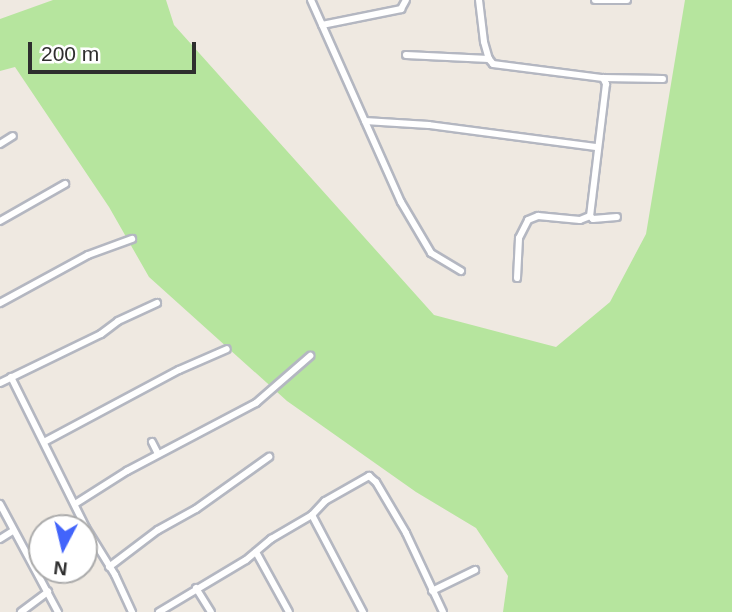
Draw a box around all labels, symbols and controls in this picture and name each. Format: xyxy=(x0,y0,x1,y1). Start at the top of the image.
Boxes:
scale bar xyxy=(32,28,200,72)
text: 200 m xyxy=(41,42,99,65)
north arrow xyxy=(28,514,98,584)
text: N xyxy=(53,557,69,580)

